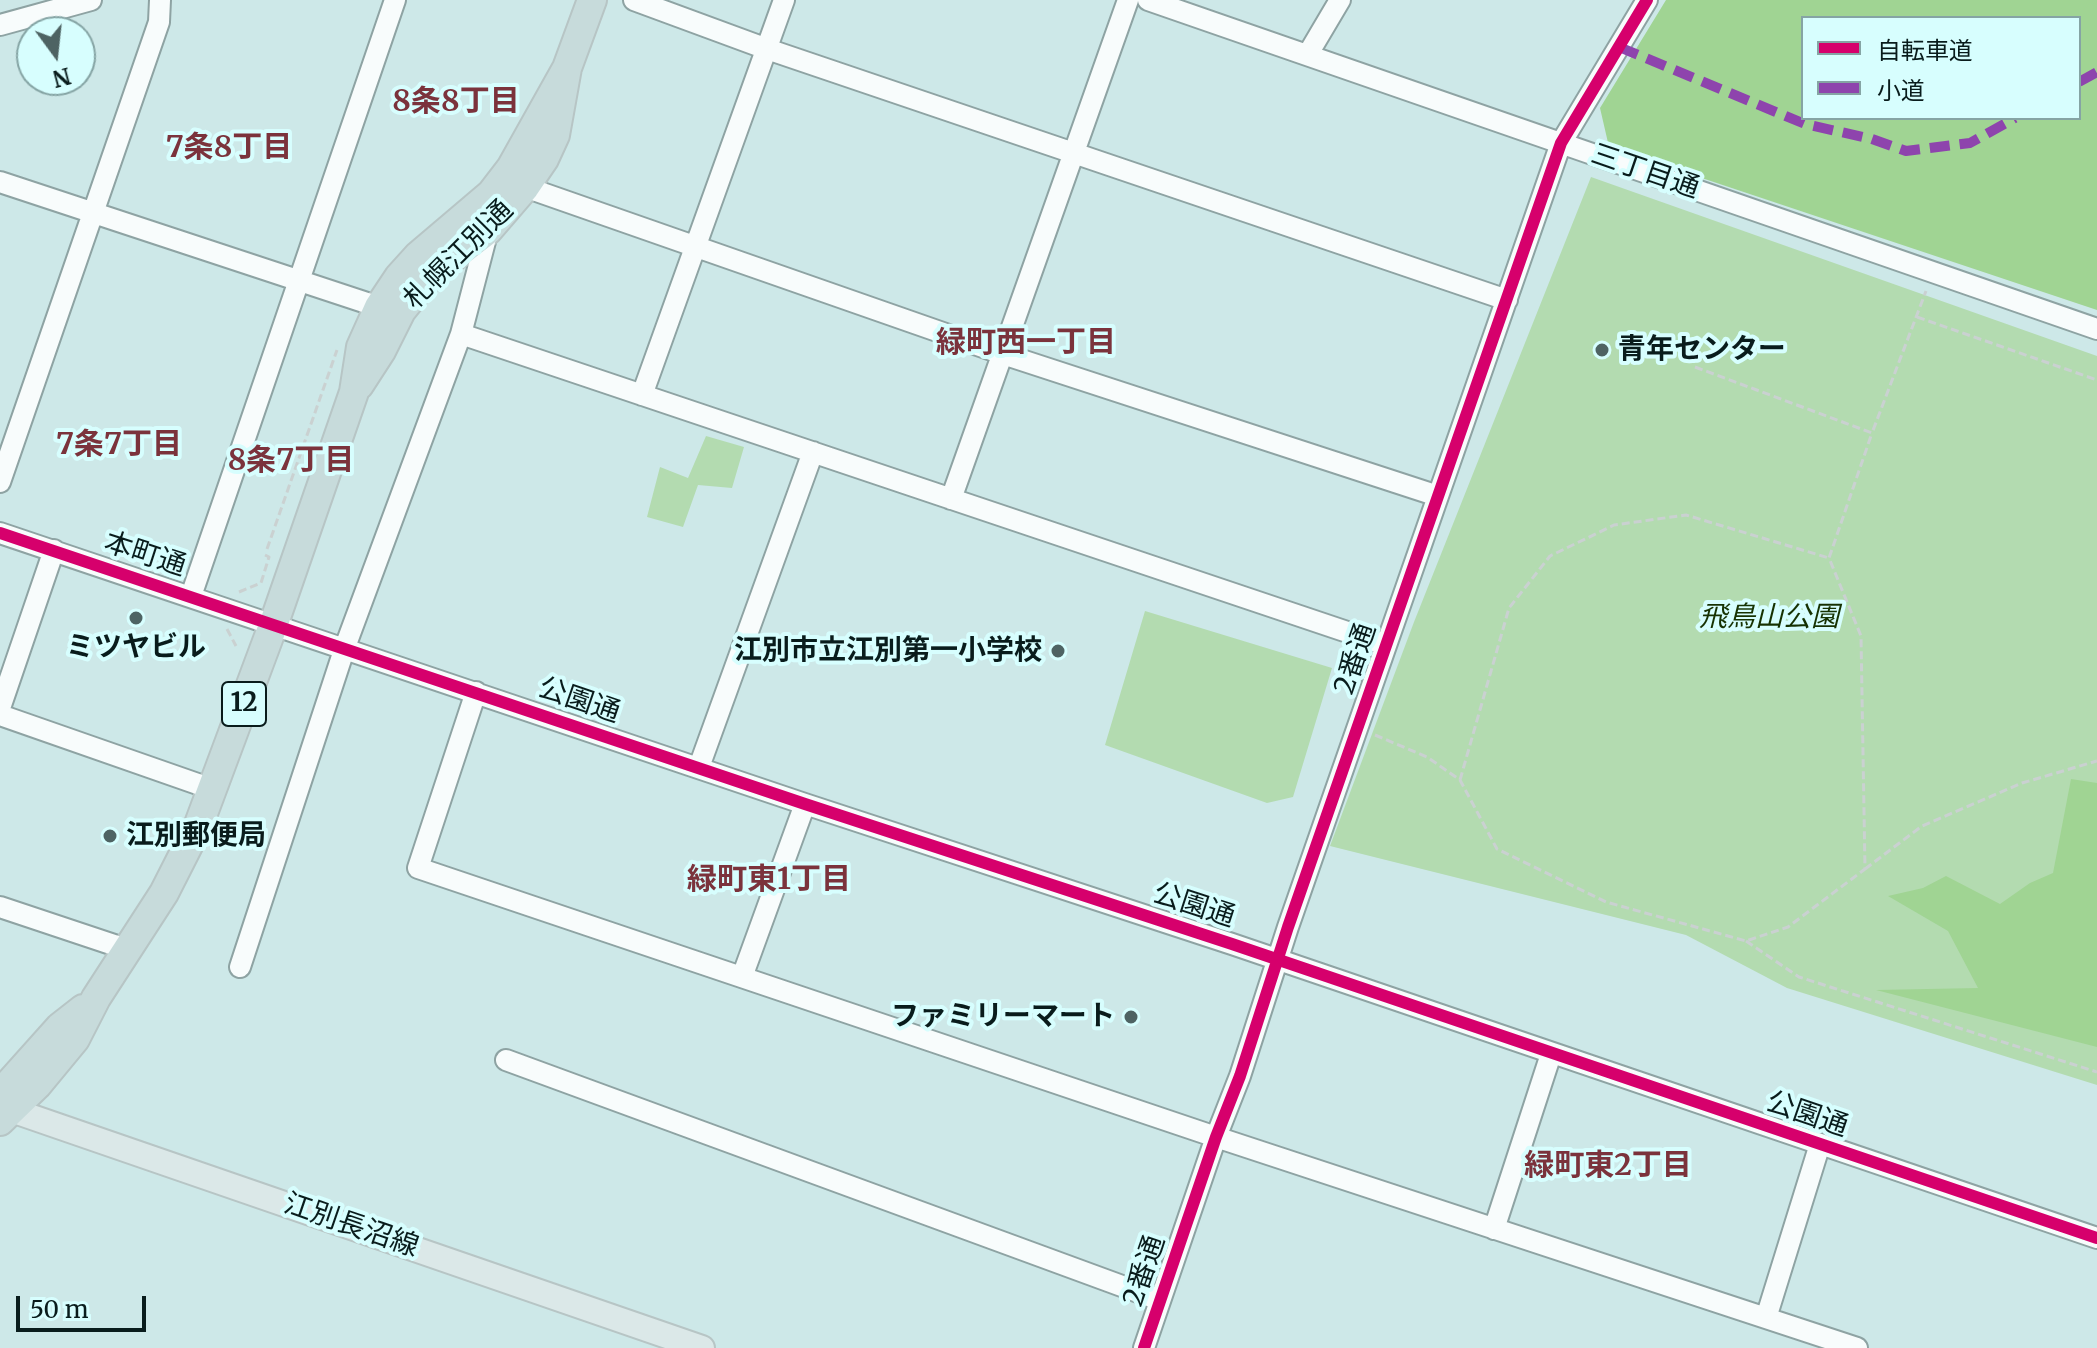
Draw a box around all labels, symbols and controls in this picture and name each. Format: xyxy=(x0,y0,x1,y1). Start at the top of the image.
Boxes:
north arrow xyxy=(16,16,96,96)
legend xyxy=(1801,16,2081,120)
text: 自転車道 xyxy=(1877,35,1973,66)
text: N xyxy=(50,61,74,93)
text: 小道 xyxy=(1877,75,1925,106)
district label: 8条8丁目 xyxy=(392,85,520,121)
district label: 7条8丁目 xyxy=(166,131,292,167)
street label: 三丁目通 xyxy=(1587,138,1703,206)
street label: 札幌江別通 xyxy=(398,194,520,316)
district label: 緑町西一丁目 xyxy=(936,326,1116,362)
place label: 青年センター xyxy=(1618,333,1786,367)
marker: 青年センター xyxy=(1593,341,1611,359)
district label: 7条7丁目 xyxy=(56,428,182,464)
district label: 8条7丁目 xyxy=(228,444,354,480)
street label: 本町通 xyxy=(100,526,190,584)
park label: 飛鳥山公園 xyxy=(1699,601,1839,635)
marker: ミツヤビル xyxy=(127,609,145,627)
street label: 2番通 xyxy=(1328,619,1384,699)
place label: ミツヤビル xyxy=(66,631,206,665)
place label: 江別市立江別第一小学校 xyxy=(734,634,1042,668)
marker: 江別市立江別第一小学校 xyxy=(1049,642,1067,660)
street label: 公園通 xyxy=(534,671,624,731)
road number: 12 xyxy=(222,682,266,726)
place label: 江別郵便局 xyxy=(126,819,266,853)
marker: 江別郵便局 xyxy=(101,827,119,845)
district label: 緑町東1丁目 xyxy=(687,863,851,899)
street label: 公園通 xyxy=(1149,877,1239,935)
place label: ファミリーマート xyxy=(891,1000,1115,1034)
marker: ファミリーマート xyxy=(1122,1008,1140,1026)
street label: 公園通 xyxy=(1762,1085,1852,1145)
district label: 緑町東2丁目 xyxy=(1524,1149,1692,1185)
street label: 江別長沼線 xyxy=(279,1187,423,1265)
street label: 2番通 xyxy=(1117,1231,1173,1311)
scale bar xyxy=(20,1280,150,1330)
text: 50 m xyxy=(30,1294,89,1325)

